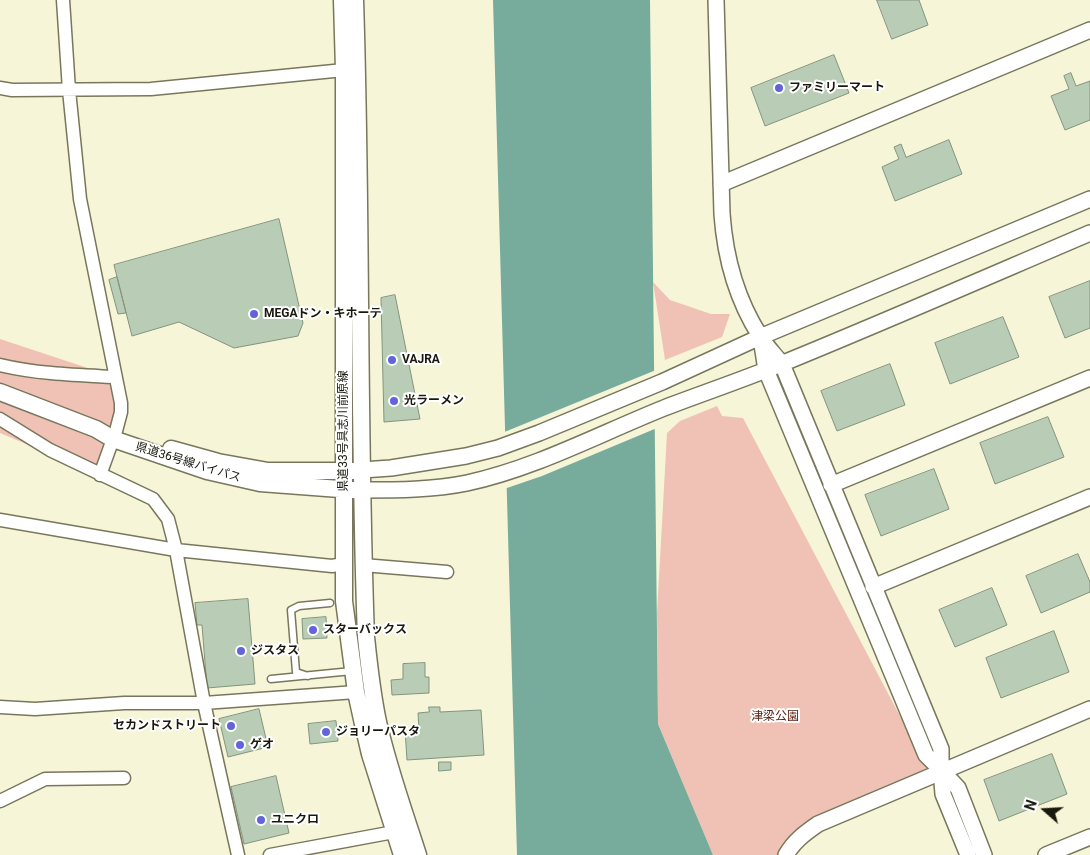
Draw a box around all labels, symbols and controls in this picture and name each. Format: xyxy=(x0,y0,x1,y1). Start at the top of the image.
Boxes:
place label: ファミリーマート xyxy=(789,81,885,95)
marker: ファミリーマート xyxy=(773,82,785,94)
place label: MEGAドン・キホーテ xyxy=(264,307,381,321)
marker: MEGAドン・キホーテ xyxy=(248,308,260,320)
place label: VAJRA xyxy=(402,353,440,367)
marker: VAJRA xyxy=(386,354,398,366)
street label: 県道33号具志川前原線 xyxy=(337,370,351,492)
place label: 光ラーメン xyxy=(404,394,464,408)
marker: 光ラーメン xyxy=(388,395,400,407)
street label: 県道36号線バイパス xyxy=(134,440,242,486)
place label: スターバックス xyxy=(323,623,407,637)
marker: スターバックス xyxy=(307,624,319,636)
place label: ジスタス xyxy=(251,644,299,658)
marker: ジスタス xyxy=(235,645,247,657)
park label: 津梁公園 xyxy=(751,710,799,724)
place label: セカンドストリート xyxy=(113,719,221,733)
marker: セカンドストリート xyxy=(225,720,237,732)
place label: ジョリーパスタ xyxy=(336,725,420,739)
marker: ジョリーパスタ xyxy=(320,726,332,738)
place label: ゲオ xyxy=(250,738,274,752)
marker: ゲオ xyxy=(234,739,246,751)
north arrow xyxy=(1020,785,1070,835)
text: N xyxy=(1022,798,1040,812)
place label: ユニクロ xyxy=(271,813,319,827)
marker: ユニクロ xyxy=(255,814,267,826)

